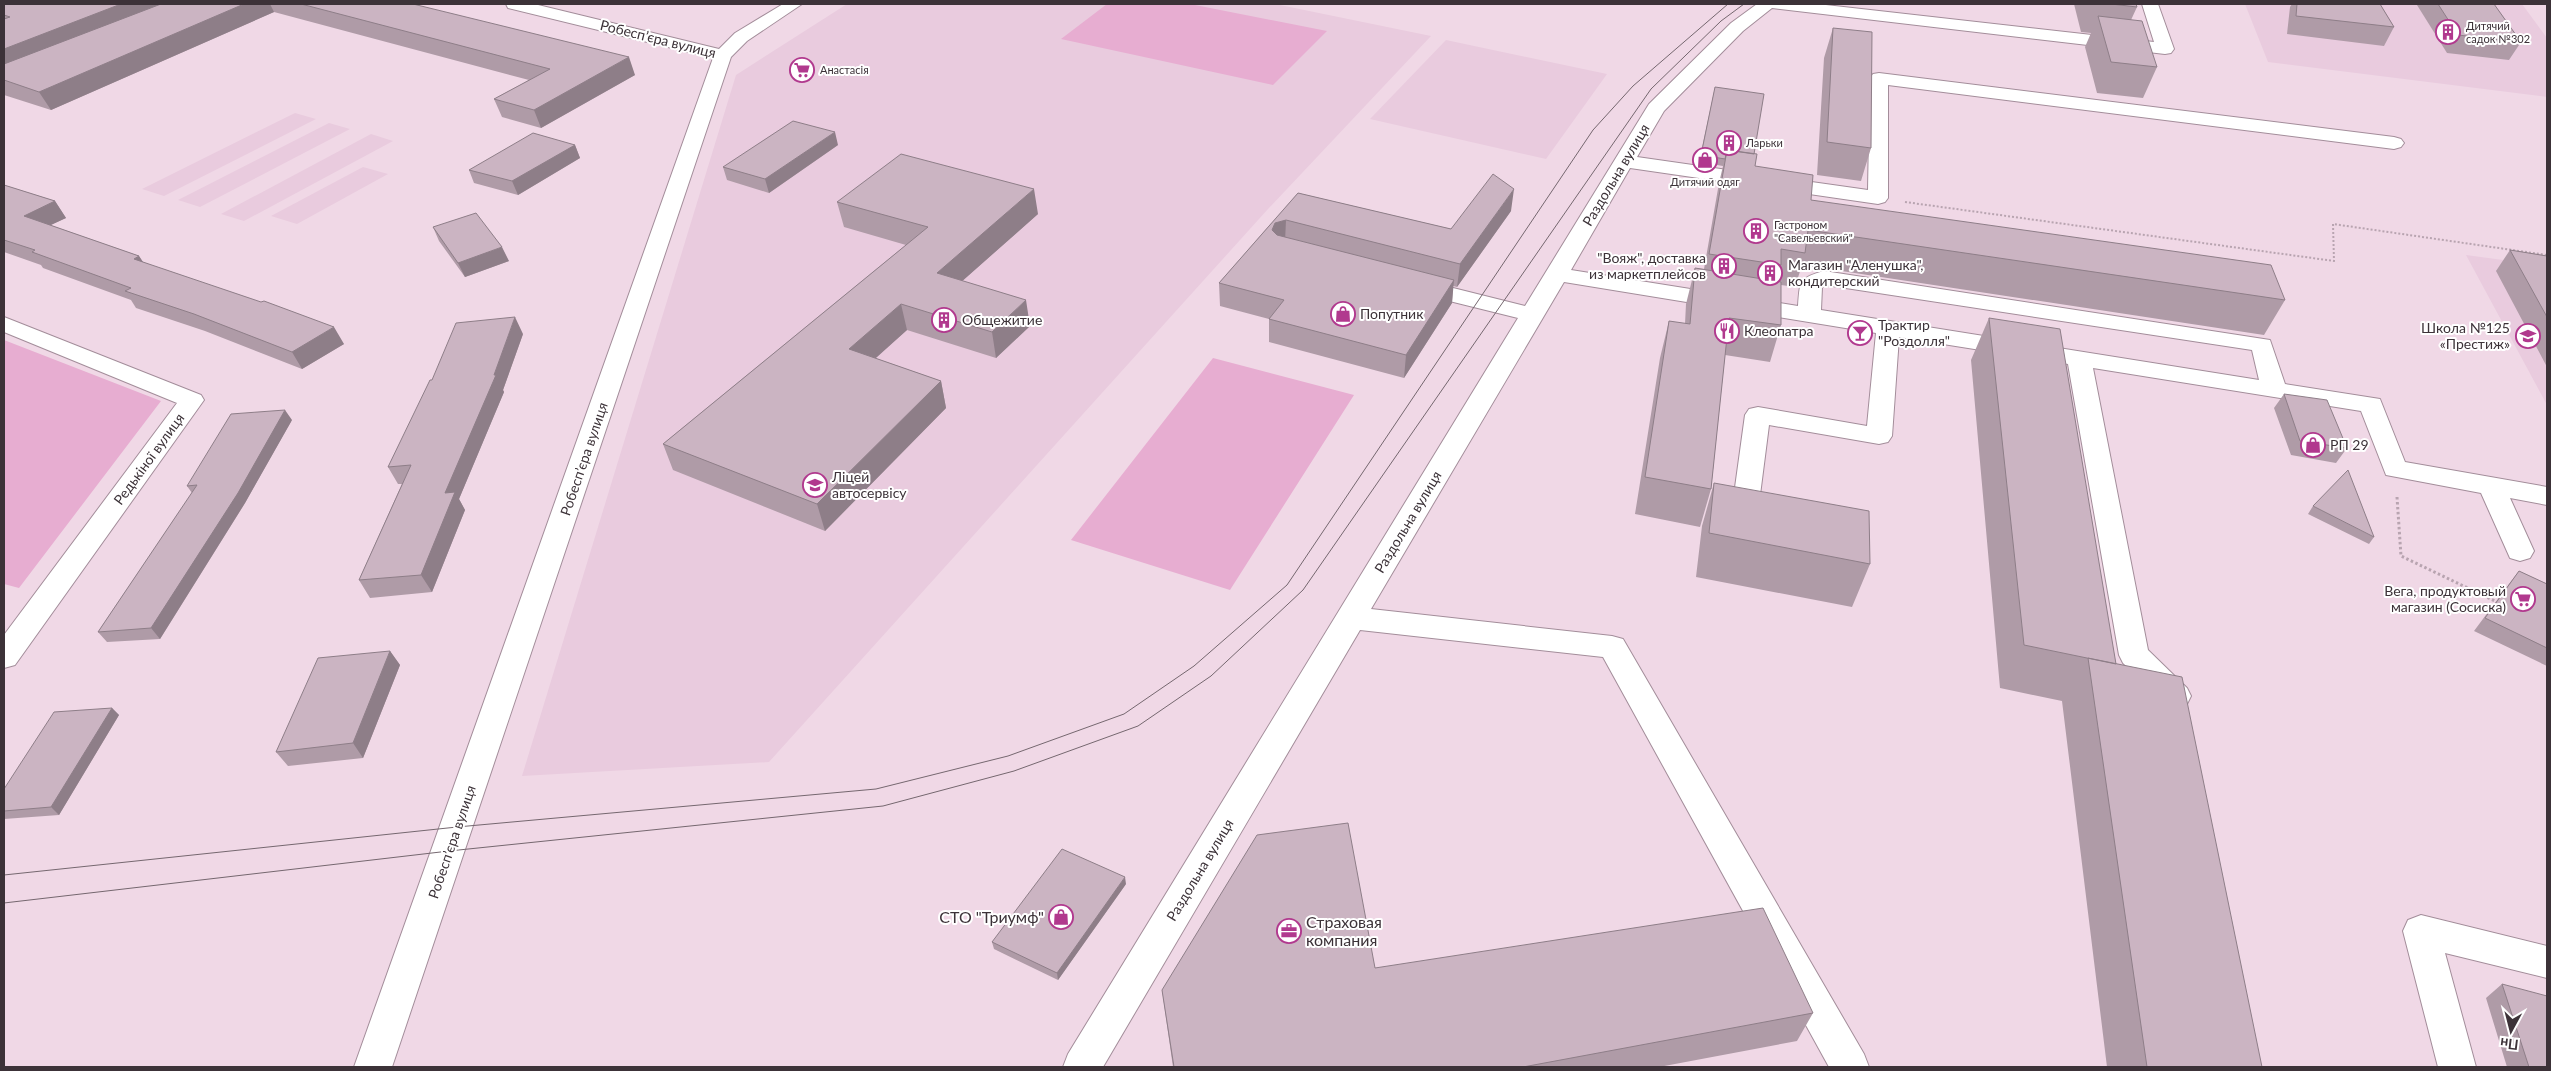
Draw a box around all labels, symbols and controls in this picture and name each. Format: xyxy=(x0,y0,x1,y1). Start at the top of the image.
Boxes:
street label: Робесп’єра вулиця xyxy=(598,16,718,61)
building icon: Дитячий садок №302 xyxy=(2435,19,2461,45)
place label: Дитячий садок №302 xyxy=(2466,19,2530,45)
supermarket icon: Анастасія xyxy=(789,57,815,83)
place label: Анастасія xyxy=(820,63,869,76)
street label: Раздольна вулиця xyxy=(1578,121,1653,229)
building icon: Ларьки xyxy=(1716,130,1742,156)
place label: Ларьки xyxy=(1745,136,1783,149)
shop icon: Дитячий одяг xyxy=(1692,147,1718,173)
place label: Дитячий одяг xyxy=(1670,175,1740,188)
building icon: Гастроном "Савельевский" xyxy=(1743,218,1769,244)
place label: Гастроном "Савельевский" xyxy=(1774,218,1853,244)
place label: "Вояж", доставка из маркетплейсов xyxy=(1589,249,1706,282)
building icon: "Вояж", доставка из маркетплейсов xyxy=(1711,253,1737,279)
place label: Магазин "Аленушка", кондитерский xyxy=(1788,256,1923,289)
building icon: Магазин "Аленушка", кондитерский xyxy=(1757,260,1783,286)
shop icon: Попутник xyxy=(1330,301,1356,327)
place label: Попутник xyxy=(1360,305,1424,322)
building icon: Общежитие xyxy=(931,307,957,333)
place label: Общежитие xyxy=(962,311,1042,328)
place label: Трактир "Роздолля" xyxy=(1878,316,1950,349)
restaurant icon: Клеопатра xyxy=(1714,318,1740,344)
place label: Школа №125 «Престиж» xyxy=(2421,319,2510,352)
bar icon: Трактир "Роздолля" xyxy=(1847,320,1873,346)
place label: Клеопатра xyxy=(1744,322,1813,339)
school or university icon: Школа №125 «Престиж» xyxy=(2515,323,2541,349)
street label: Робесп’єра вулиця xyxy=(556,400,611,518)
street label: Редькіної вулиця xyxy=(110,410,188,508)
shop icon: РП 29 xyxy=(2300,432,2326,458)
place label: РП 29 xyxy=(2330,436,2369,453)
place label: Ліцей автосервісу xyxy=(831,468,907,501)
street label: Раздольна вулиця xyxy=(1370,468,1445,576)
school or university icon: Ліцей автосервісу xyxy=(802,472,828,498)
place label: Вега, продуктовый магазин (Сосиска) xyxy=(2384,582,2506,615)
supermarket icon: Вега, продуктовый магазин (Сосиска) xyxy=(2510,586,2536,612)
street label: Робесп’єра вулиця xyxy=(424,783,479,901)
street label: Раздольна вулиця xyxy=(1162,816,1237,924)
shop icon: СТО "Триумф" xyxy=(1048,904,1074,930)
place label: СТО "Триумф" xyxy=(939,907,1044,926)
place label: Страховая компания xyxy=(1306,912,1382,949)
office icon: Страховая компания xyxy=(1276,918,1302,944)
north arrow xyxy=(2486,1006,2536,1056)
text: Пн xyxy=(2499,1035,2519,1054)

